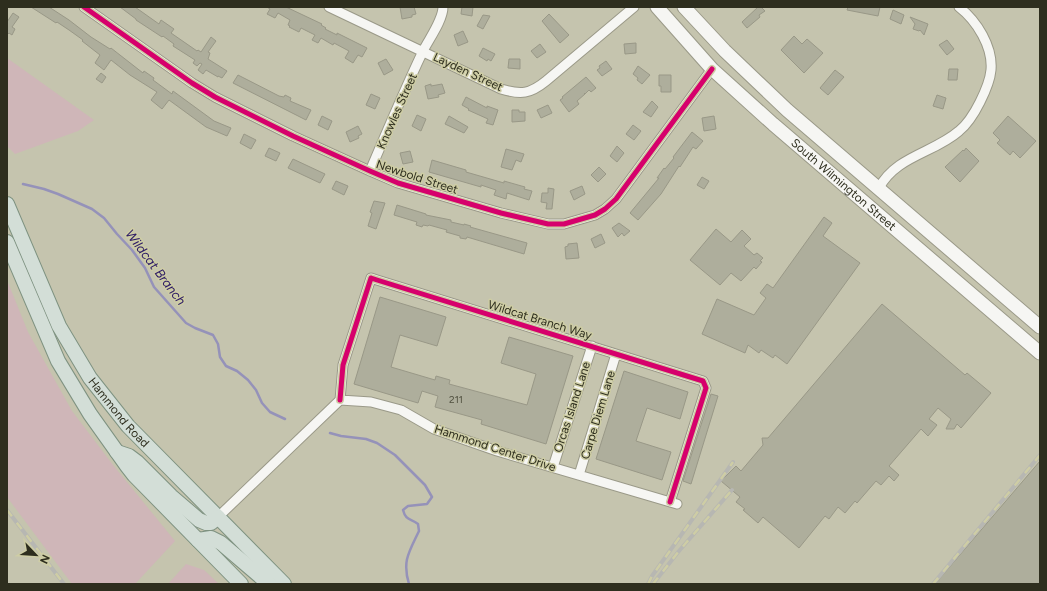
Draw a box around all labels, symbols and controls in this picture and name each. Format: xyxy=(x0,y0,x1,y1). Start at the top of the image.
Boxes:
street label: Layden Street xyxy=(431,50,505,94)
street label: Knowles Street xyxy=(374,70,420,151)
street label: South Wilmington Street xyxy=(788,136,899,234)
street label: Newbold Street xyxy=(374,157,460,197)
water label: Wildcat Branch xyxy=(122,227,189,308)
street label: Wildcat Branch Way xyxy=(486,298,594,343)
street label: Orcas Island Lane xyxy=(551,360,593,454)
street label: Carpe Diem Lane xyxy=(578,369,618,461)
street label: Hammond Road xyxy=(85,375,152,450)
house number: 211 xyxy=(449,393,463,406)
street label: Hammond Center Drive xyxy=(432,422,558,474)
north arrow xyxy=(16,535,56,575)
text: N xyxy=(37,552,52,566)

